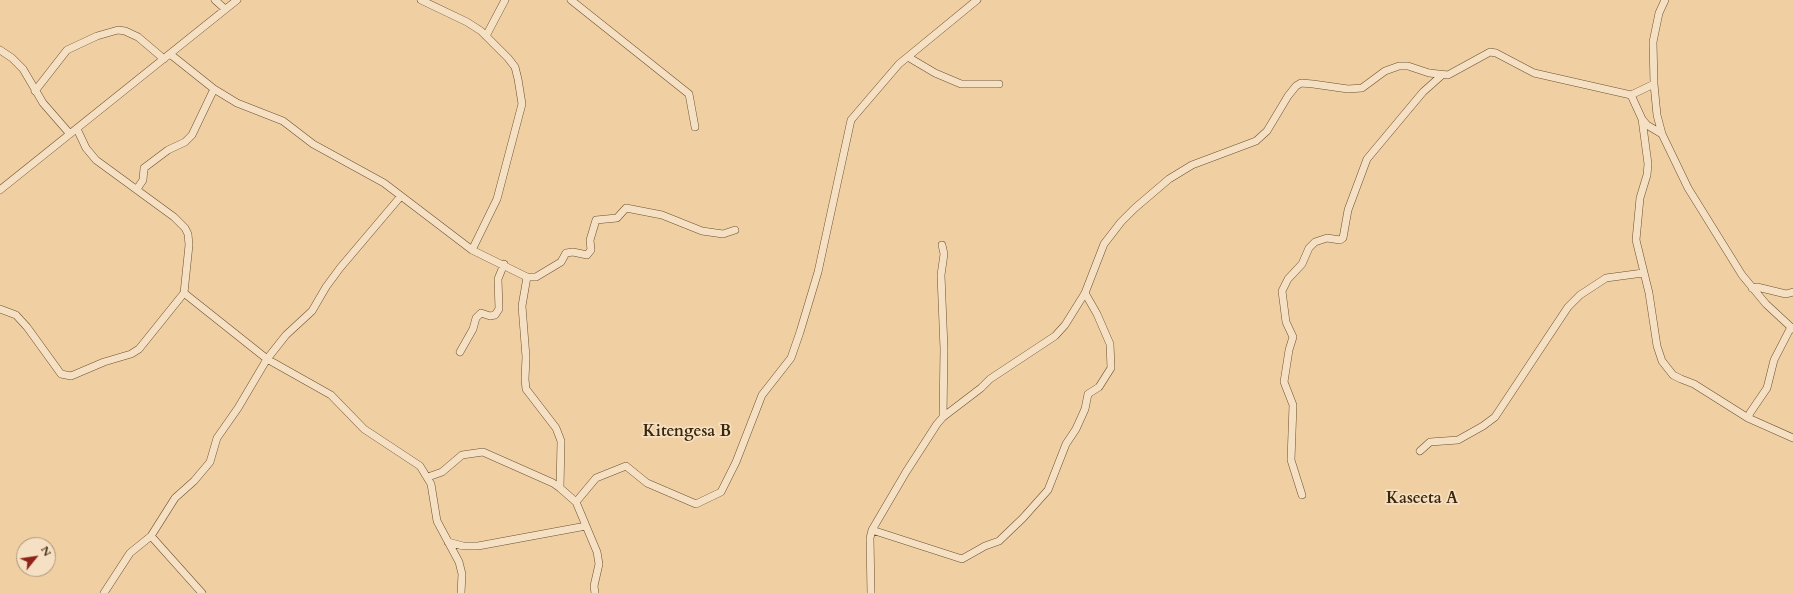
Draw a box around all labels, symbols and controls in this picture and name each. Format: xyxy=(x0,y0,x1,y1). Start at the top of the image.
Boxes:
district label: Kitengesa B xyxy=(643,422,731,442)
district label: Kaseeta A xyxy=(1386,489,1458,509)
north arrow xyxy=(16,537,56,577)
text: N xyxy=(37,543,55,559)

